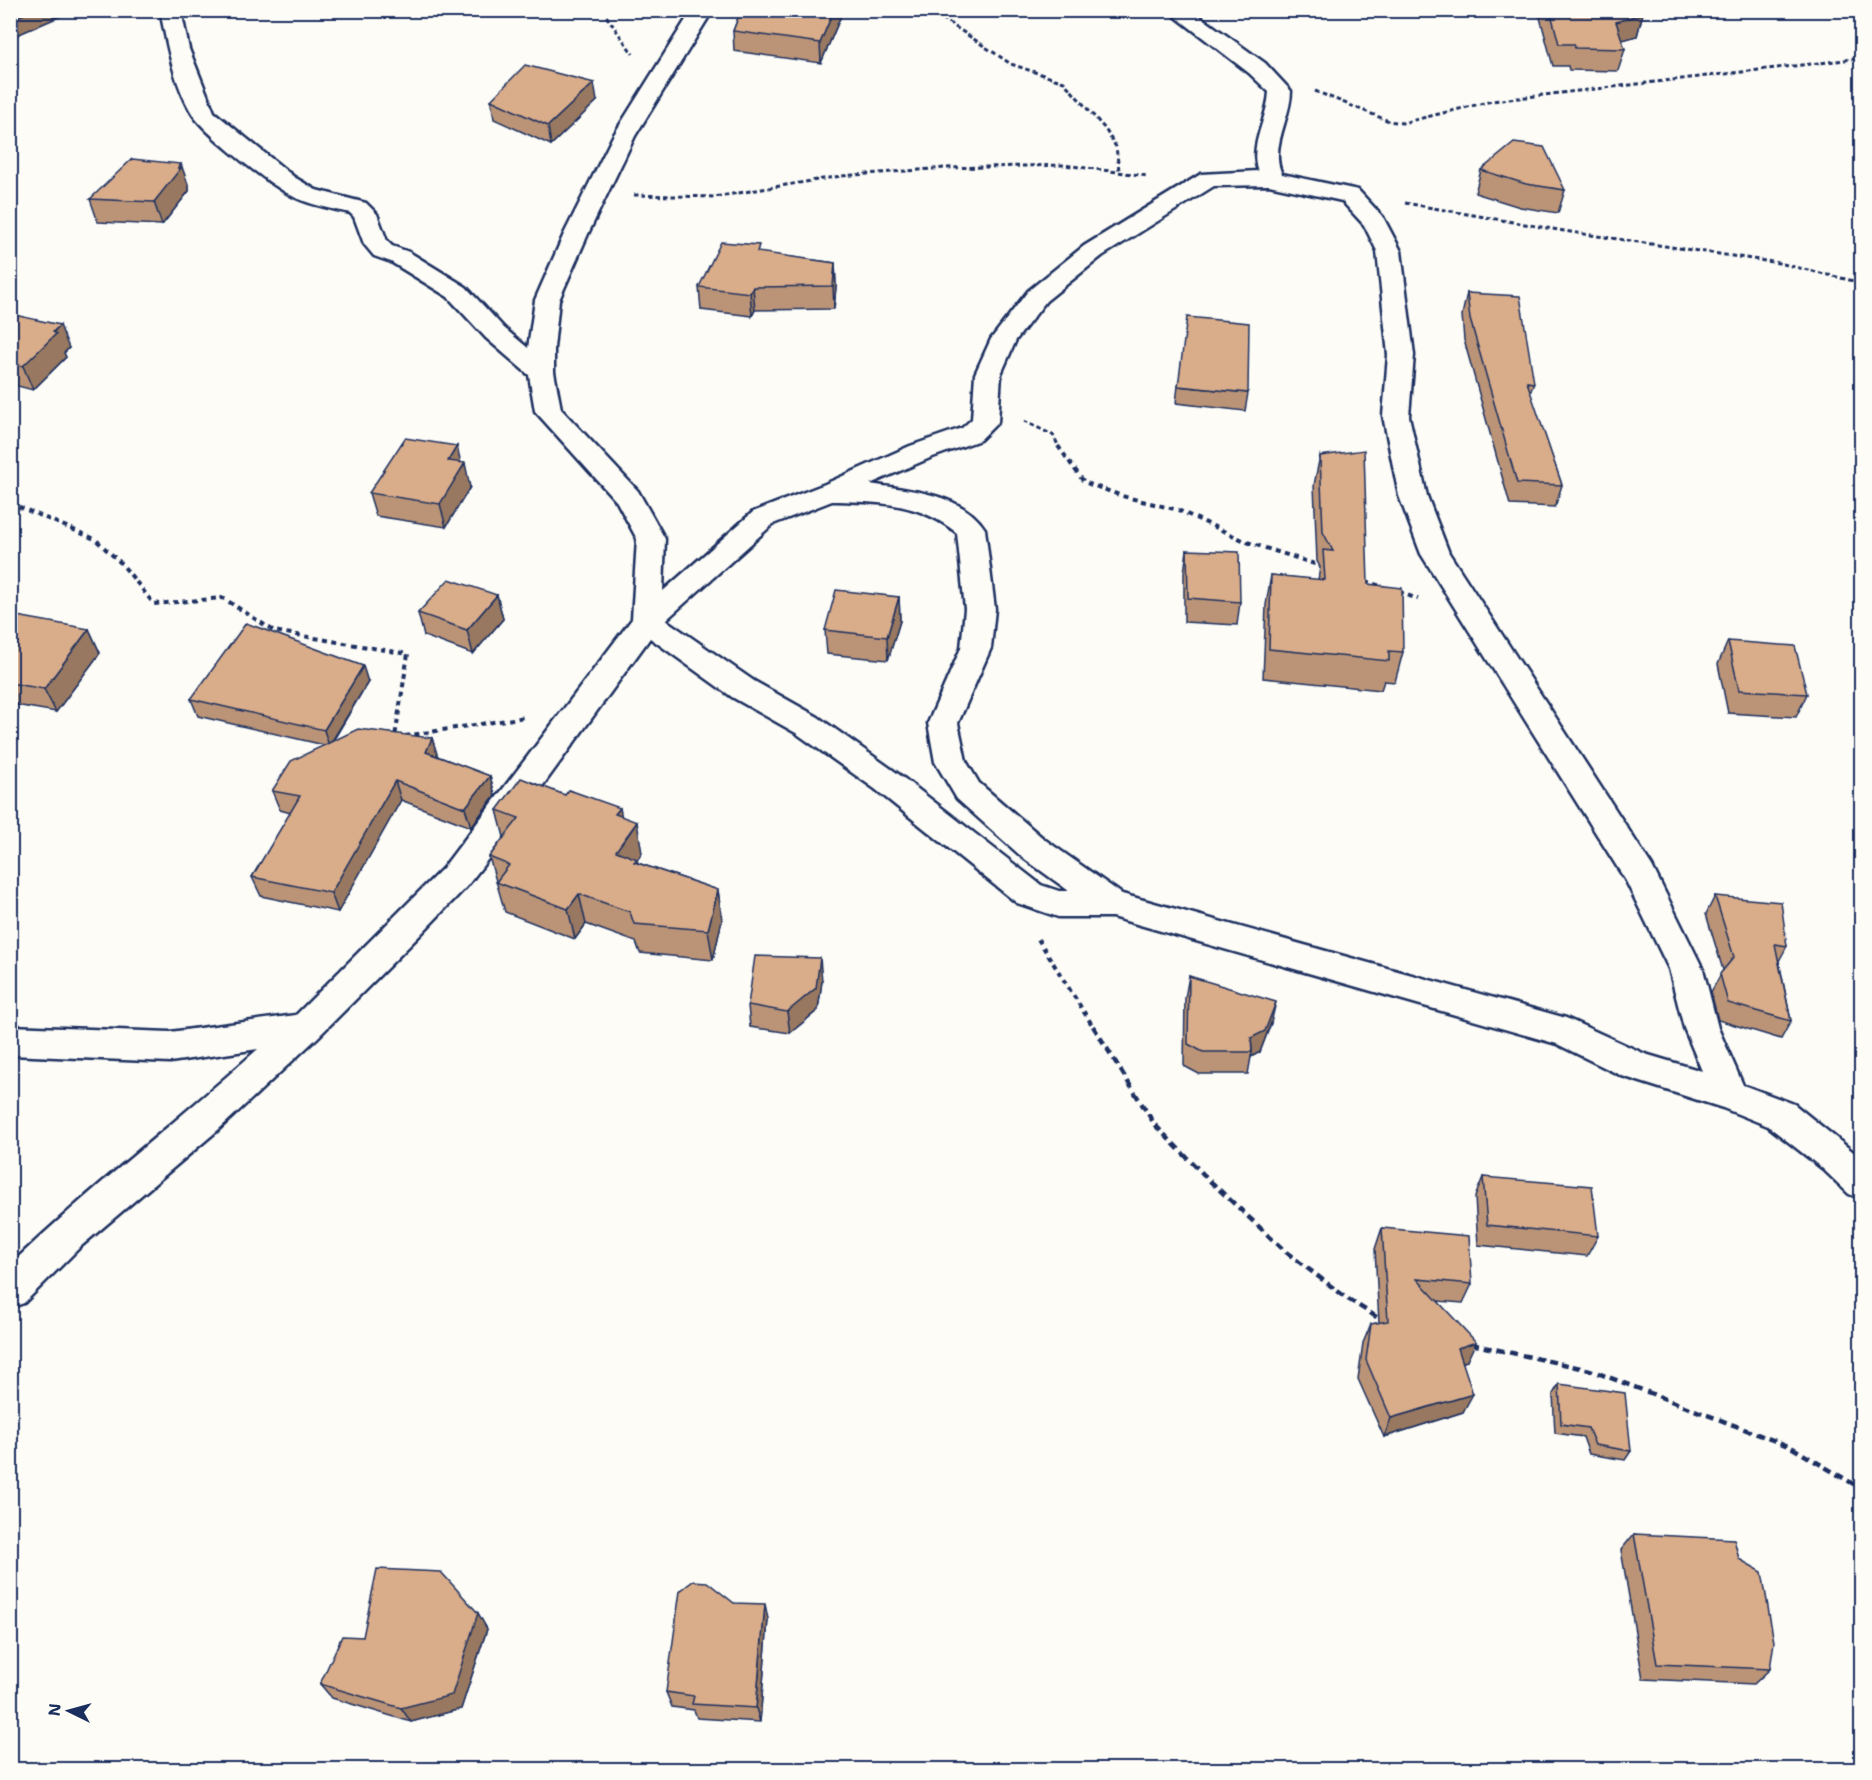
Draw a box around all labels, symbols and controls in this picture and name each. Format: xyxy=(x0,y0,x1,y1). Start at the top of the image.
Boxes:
north arrow xyxy=(39,1681,99,1741)
text: N xyxy=(44,1703,66,1717)

